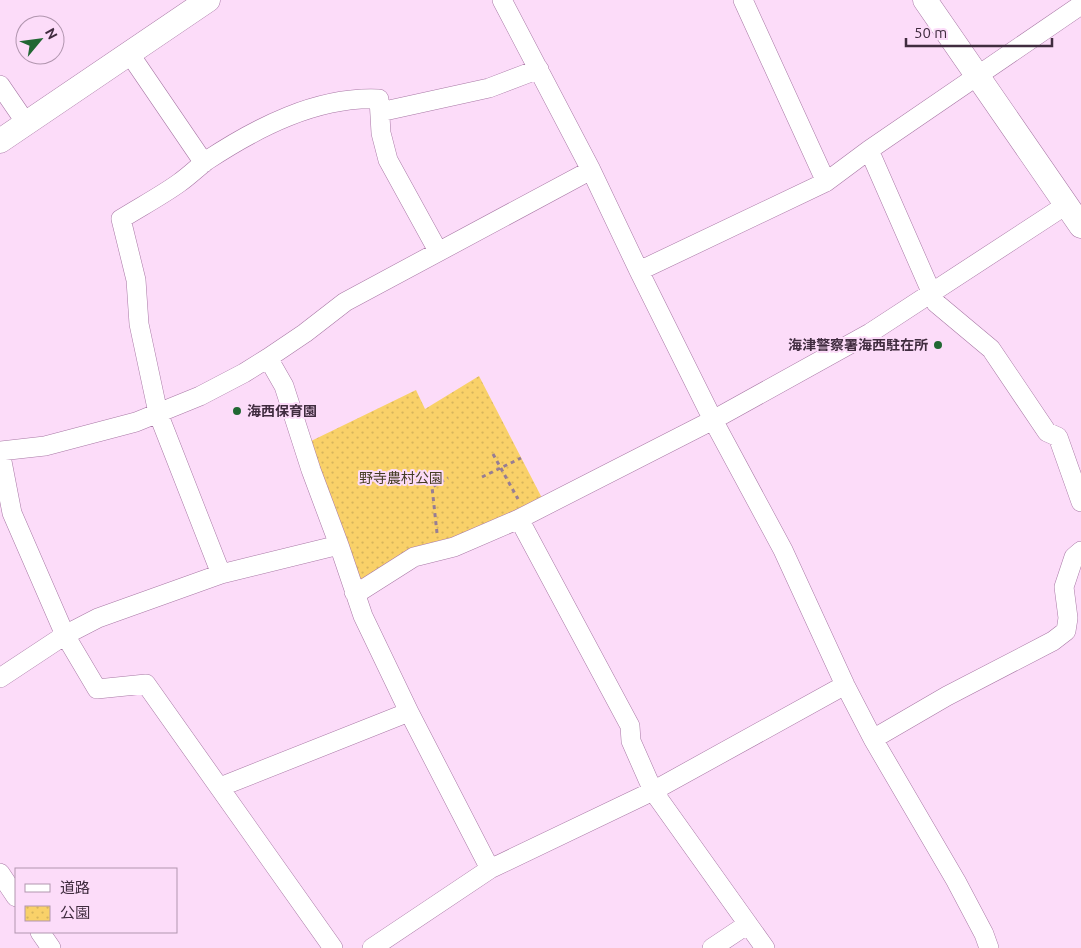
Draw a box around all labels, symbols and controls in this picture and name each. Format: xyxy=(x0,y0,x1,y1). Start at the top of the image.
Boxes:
north arrow xyxy=(15,15,65,65)
scale bar xyxy=(906,15,1052,47)
text: 50 m xyxy=(914,24,947,41)
text: N xyxy=(42,25,61,42)
place label: 海津警察署海西駐在所 xyxy=(788,337,928,353)
marker: 海津警察署海西駐在所 xyxy=(932,339,944,351)
place label: 海西保育園 xyxy=(247,403,317,419)
marker: 海西保育園 xyxy=(231,405,243,417)
park label: 野寺農村公園 xyxy=(359,470,443,486)
legend xyxy=(15,868,178,933)
text: 道路 xyxy=(60,879,90,896)
text: 公園 xyxy=(60,904,90,921)

